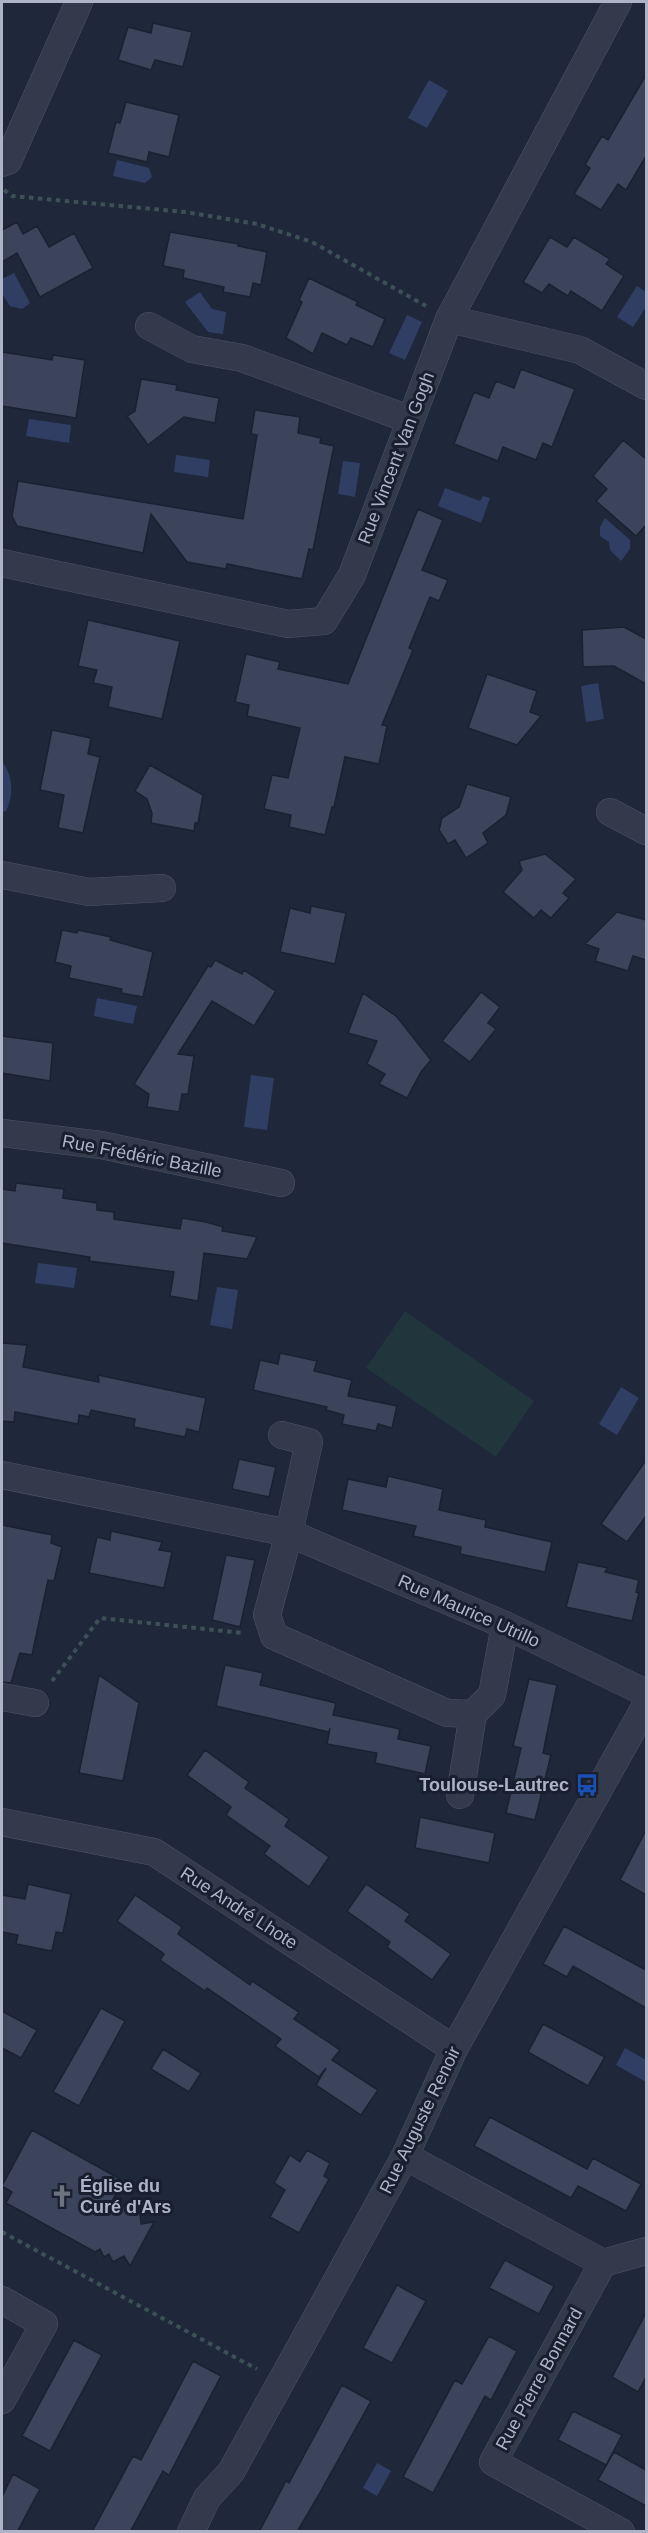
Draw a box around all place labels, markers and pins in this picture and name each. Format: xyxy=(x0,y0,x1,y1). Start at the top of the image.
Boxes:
bus stop icon: Toulouse-Lautrec xyxy=(574,1772,600,1798)
place label: Toulouse-Lautrec xyxy=(419,1775,569,1795)
place label: Église du Curé d'Ars xyxy=(80,2175,171,2217)
church icon: Église du Curé d'Ars xyxy=(49,2183,75,2209)

